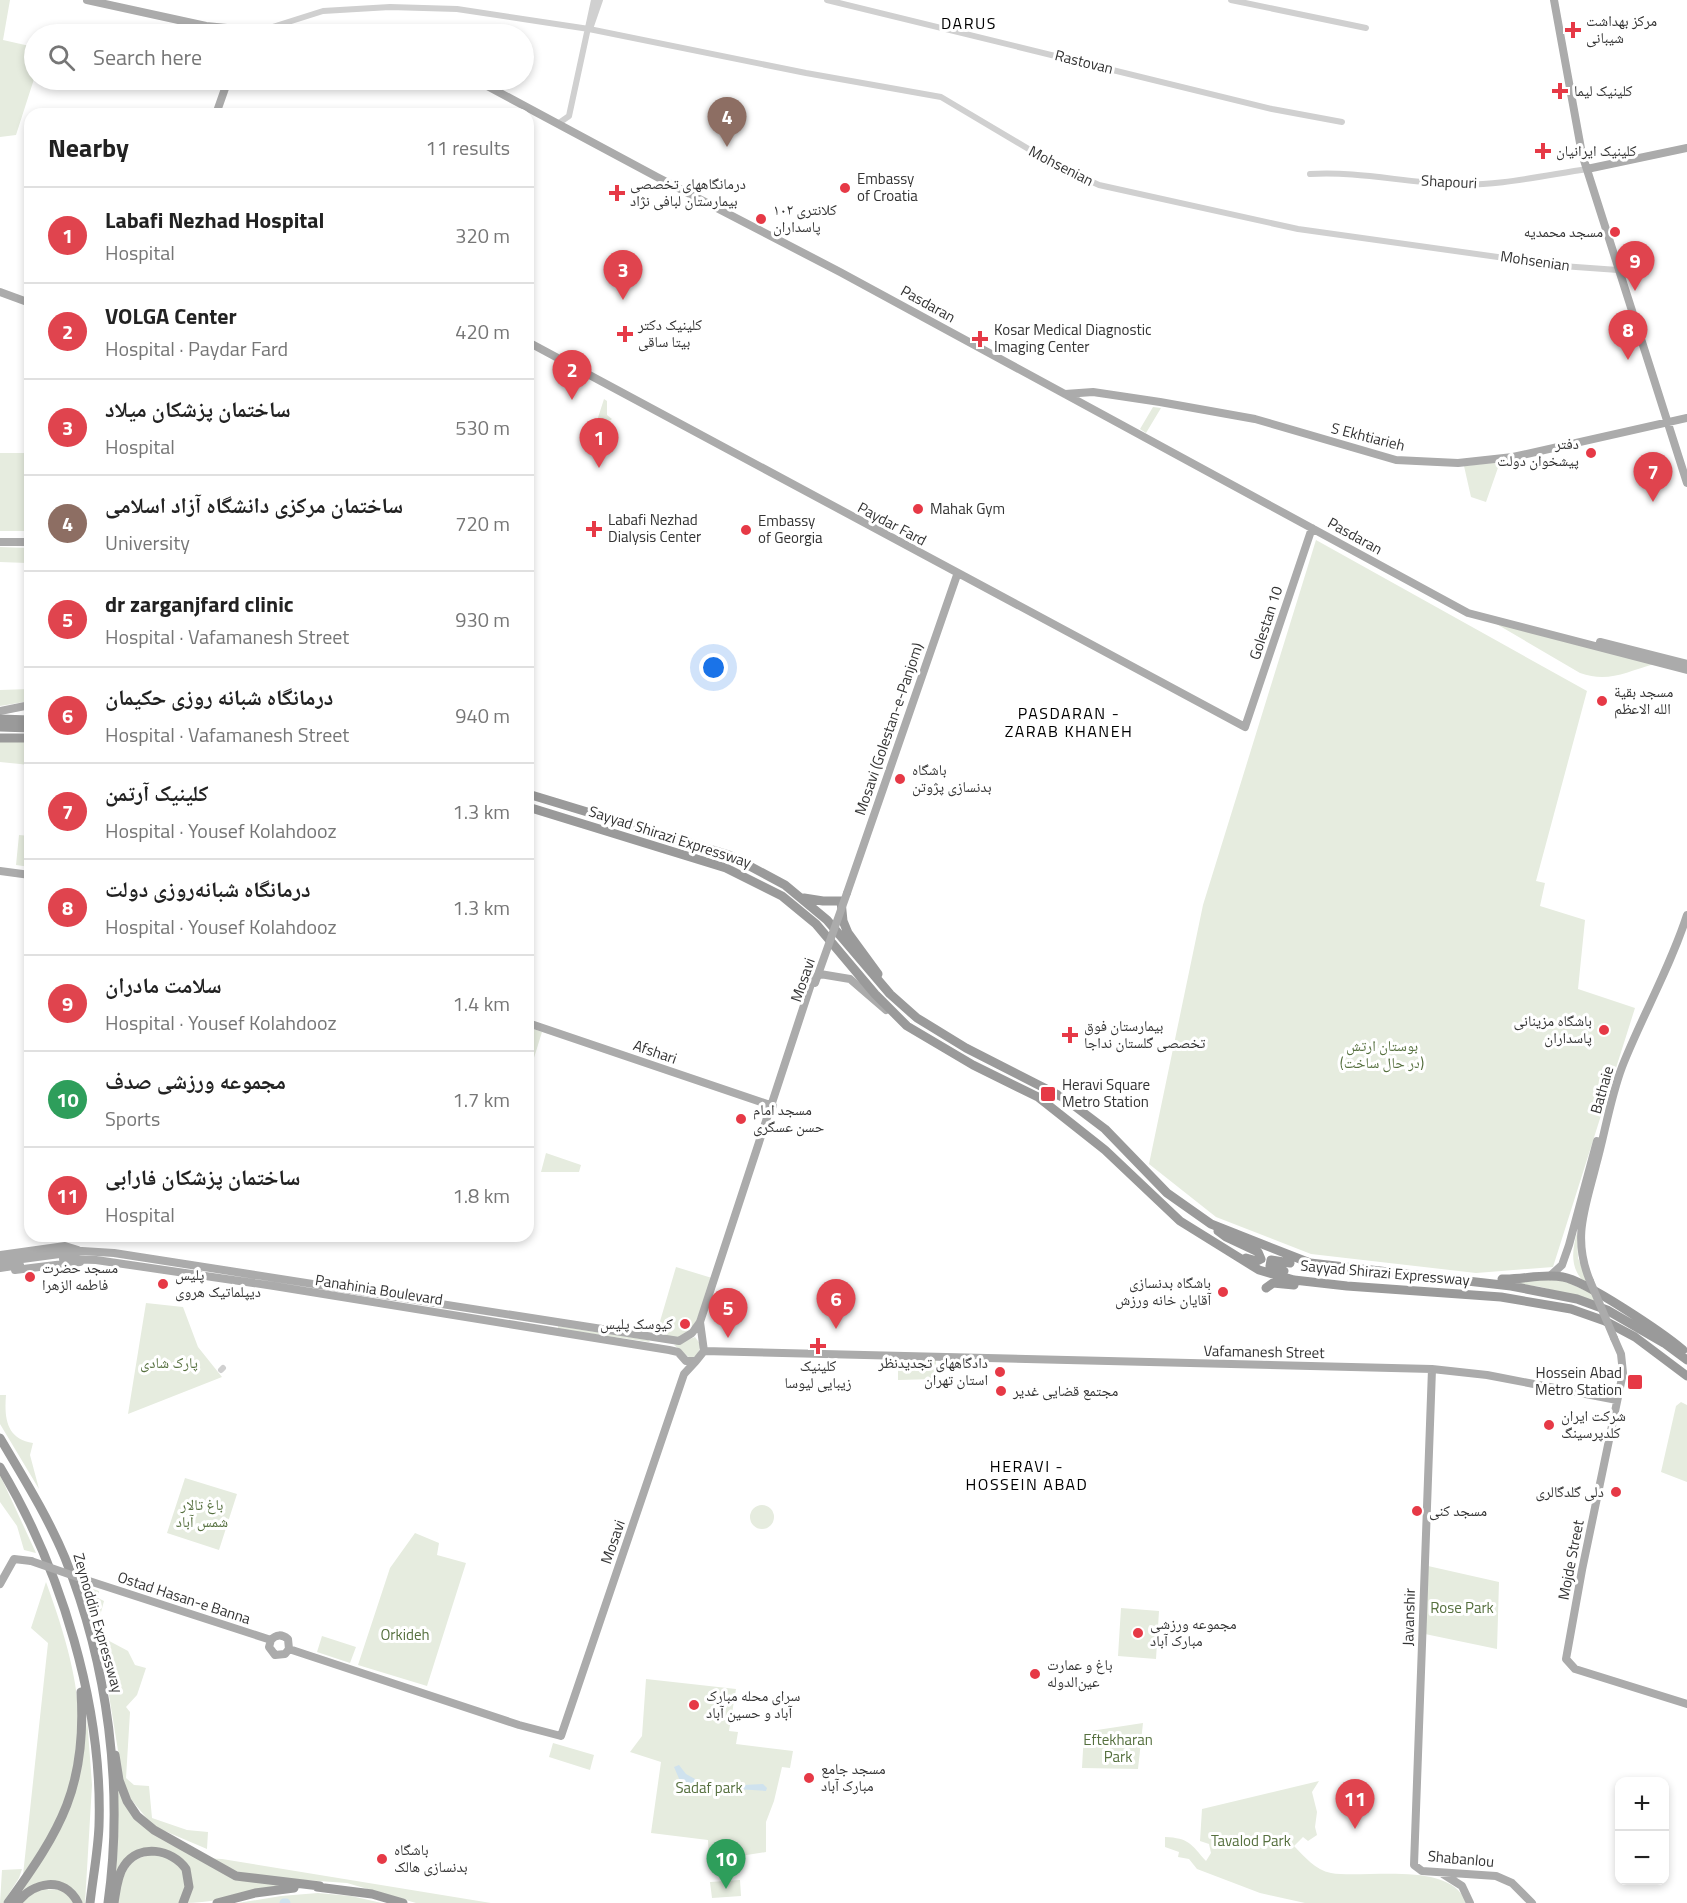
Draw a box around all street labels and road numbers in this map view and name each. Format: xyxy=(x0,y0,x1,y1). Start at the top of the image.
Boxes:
street label: Rastovan xyxy=(1052,43,1116,80)
street label: Mohsenian xyxy=(1025,139,1098,192)
street label: Shapouri xyxy=(1420,169,1478,194)
street label: Mohsenian xyxy=(1499,244,1571,277)
street label: Pasdaran xyxy=(897,279,960,328)
street label: S Ekhtiarieh xyxy=(1329,416,1407,457)
street label: Paydar Fard xyxy=(854,496,931,551)
street label: Pasdaran xyxy=(1324,511,1387,560)
street label: Golestan 10 xyxy=(1243,583,1288,663)
street label: Mosavi (Golestan-e-Panjom) xyxy=(848,639,929,818)
street label: Sayyad Shirazi Expressway xyxy=(586,799,754,874)
street label: Mosavi xyxy=(784,955,821,1005)
street label: Afshari xyxy=(630,1033,680,1070)
street label: Bathaie xyxy=(1584,1063,1619,1116)
street label: Sayyad Shirazi Expressway xyxy=(1299,1254,1471,1291)
street label: Panahinia Boulevard xyxy=(314,1268,445,1311)
street label: Vafamanesh Street xyxy=(1203,1339,1325,1364)
street label: Mosavi xyxy=(594,1517,631,1567)
street label: Mojde Street xyxy=(1551,1517,1590,1602)
street label: Zeynoddin Expressway xyxy=(67,1550,129,1696)
street label: Ostad Hasan-e Banna xyxy=(115,1565,254,1630)
street label: Javanshir xyxy=(1396,1588,1421,1646)
street label: Shabanlou xyxy=(1427,1844,1495,1873)

